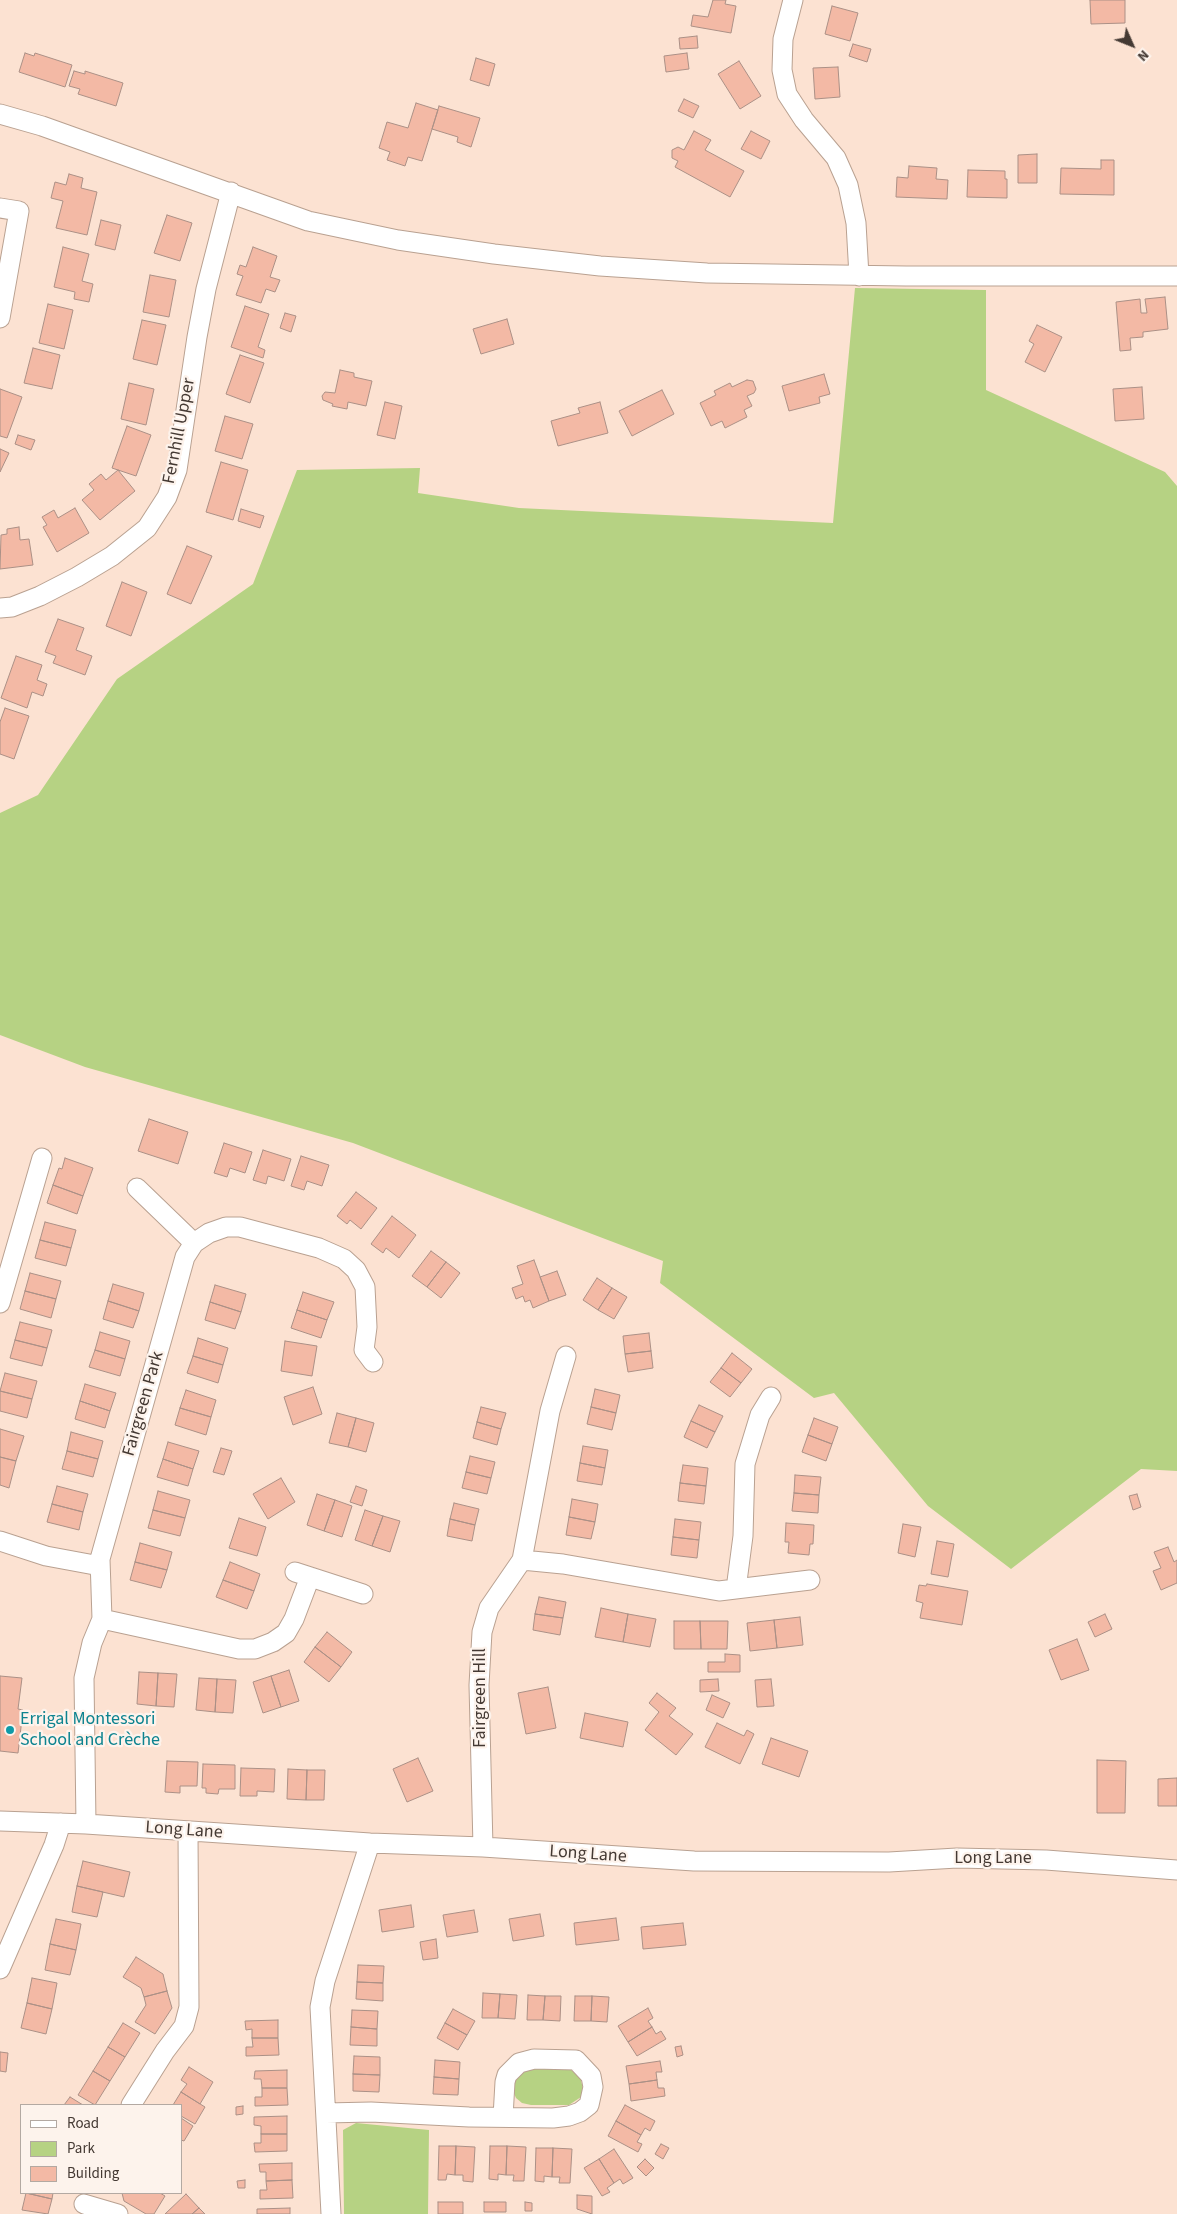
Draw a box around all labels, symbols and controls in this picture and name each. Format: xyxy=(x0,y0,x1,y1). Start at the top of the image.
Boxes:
north arrow xyxy=(1107,20,1157,70)
text: N xyxy=(1132,45,1153,66)
street label: Fernhill Upper xyxy=(159,376,201,486)
street label: Fairgreen Park xyxy=(119,1349,169,1459)
street label: Fairgreen Hill xyxy=(470,1648,492,1748)
place label: Errigal Montessori School and Crèche xyxy=(20,1709,160,1752)
marker: Errigal Montessori School and Crèche xyxy=(4,1724,16,1736)
street label: Long Lane xyxy=(145,1818,223,1844)
street label: Long Lane xyxy=(549,1842,627,1868)
street label: Long Lane xyxy=(954,1848,1032,1870)
legend xyxy=(20,2104,182,2194)
text: Road xyxy=(67,2113,99,2134)
text: Park xyxy=(67,2138,95,2159)
text: Building xyxy=(67,2163,119,2184)

